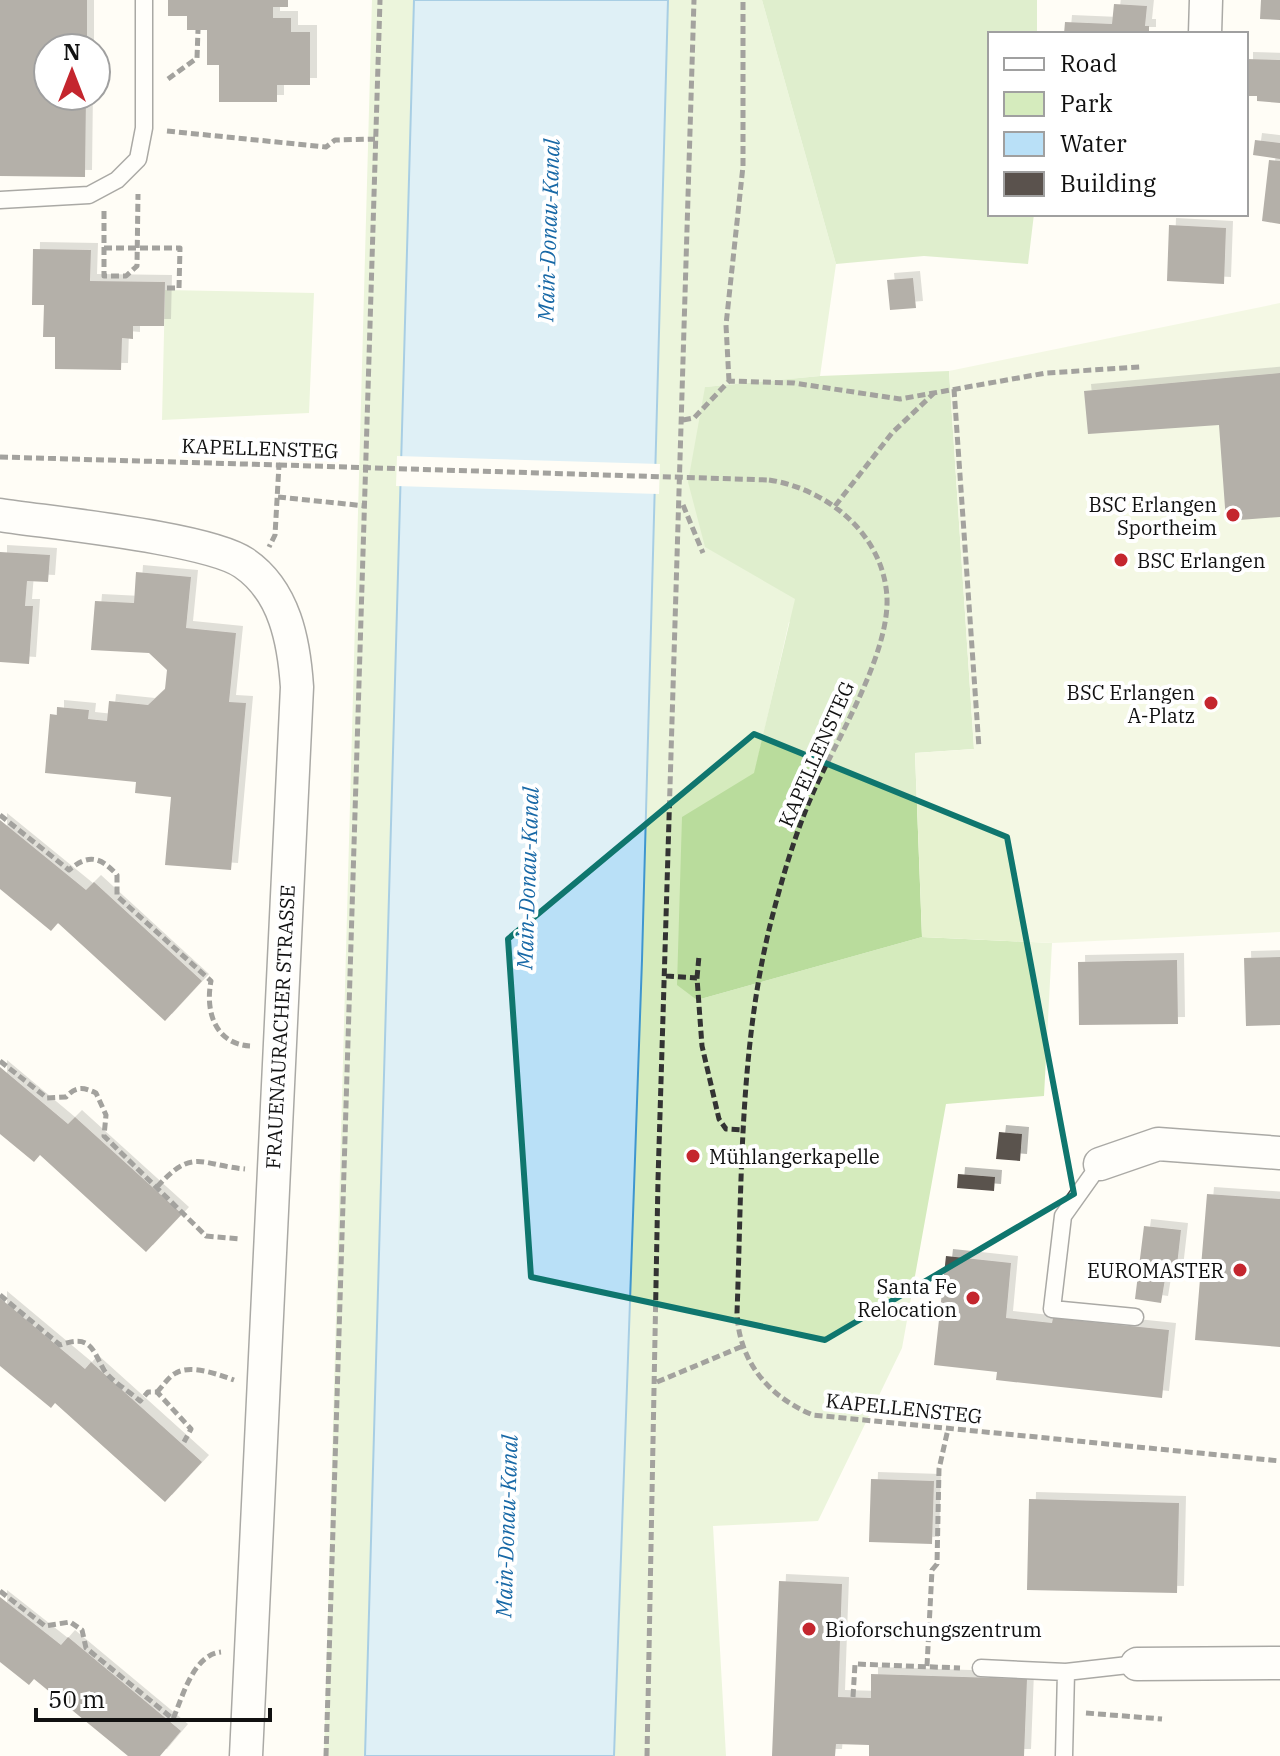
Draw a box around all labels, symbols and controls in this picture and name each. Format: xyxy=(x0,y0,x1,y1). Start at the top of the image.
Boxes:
north arrow xyxy=(32,32,112,112)
legend xyxy=(988,32,1248,216)
text: N xyxy=(63,37,81,66)
text: Road xyxy=(1060,47,1117,79)
text: Park xyxy=(1060,87,1112,119)
text: Water xyxy=(1060,127,1127,159)
water label: Main-Donau-Kanal xyxy=(530,137,566,323)
text: Building xyxy=(1060,167,1156,199)
street label: KAPELLENSTEG xyxy=(181,432,339,464)
place label: BSC Erlangen Sportheim xyxy=(1089,491,1217,541)
marker: BSC Erlangen Sportheim xyxy=(1224,506,1242,524)
place label: BSC Erlangen xyxy=(1137,547,1266,574)
marker: BSC Erlangen xyxy=(1112,551,1130,569)
street label: KAPELLENSTEG xyxy=(772,677,860,831)
place label: BSC Erlangen A-Platz xyxy=(1067,679,1195,729)
marker: BSC Erlangen A-Platz xyxy=(1202,694,1220,712)
water label: Main-Donau-Kanal xyxy=(509,785,545,971)
street label: FRAUENAURACHER STRASSE xyxy=(259,884,301,1170)
place label: Mühlangerkapelle xyxy=(709,1143,880,1170)
marker: Mühlangerkapelle xyxy=(684,1147,702,1165)
place label: EUROMASTER xyxy=(1087,1257,1225,1284)
marker: EUROMASTER xyxy=(1231,1261,1249,1279)
place label: Santa Fe Relocation xyxy=(857,1273,957,1323)
marker: Santa Fe Relocation xyxy=(964,1289,982,1307)
street label: KAPELLENSTEG xyxy=(824,1386,984,1430)
water label: Main-Donau-Kanal xyxy=(488,1433,524,1619)
place label: Bioforschungszentrum xyxy=(825,1616,1042,1643)
marker: Bioforschungszentrum xyxy=(800,1620,818,1638)
scale bar xyxy=(36,1672,270,1722)
text: 50 m xyxy=(48,1683,105,1715)

